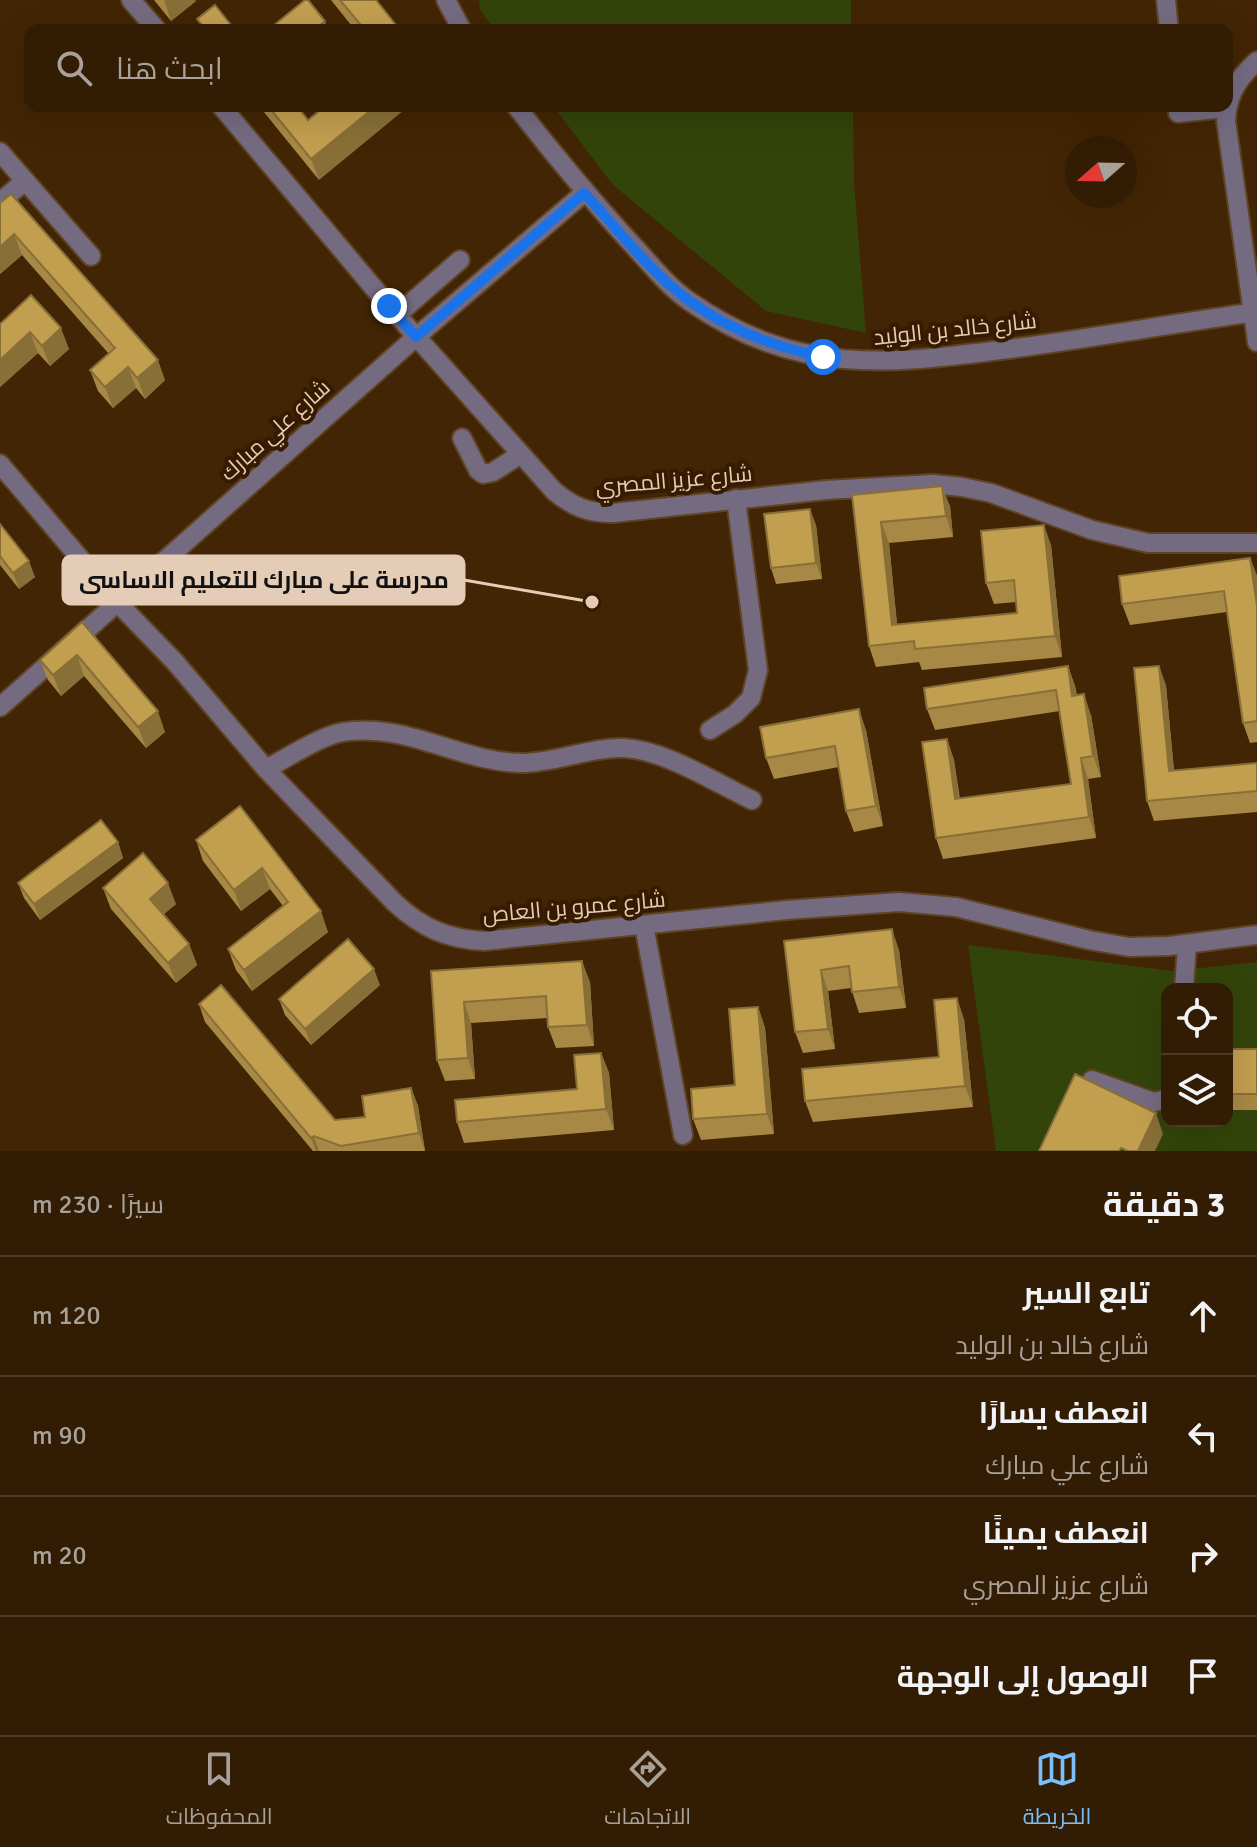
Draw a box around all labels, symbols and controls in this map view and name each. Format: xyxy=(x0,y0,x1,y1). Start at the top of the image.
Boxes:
search box xyxy=(24,24,1233,112)
icon: search xyxy=(52,46,96,90)
text: ابحث هنا xyxy=(116,51,223,88)
north arrow xyxy=(1065,136,1137,208)
route end xyxy=(371,288,407,324)
street label: شارع خالد بن الوليد xyxy=(872,307,1038,352)
route start xyxy=(805,339,841,375)
street label: شارع علي مبارك xyxy=(214,374,338,489)
street label: شارع عزيز المصري xyxy=(594,460,754,503)
callout: مدرسة على مبارك للتعليم الاساسى xyxy=(63,556,464,604)
text: مدرسة على مبارك للتعليم الاساسى xyxy=(79,565,449,596)
street label: شارع عمرو بن العاص xyxy=(481,886,667,929)
map controls xyxy=(1161,983,1233,1127)
button: locate xyxy=(1161,983,1233,1055)
button: layers xyxy=(1161,1055,1233,1127)
text: 3 دقيقة xyxy=(1103,1184,1225,1226)
text: سيرًا · 230 m xyxy=(32,1189,164,1221)
text: تابع السير xyxy=(1023,1275,1149,1312)
icon: ahead xyxy=(1181,1294,1225,1338)
text: 120 m xyxy=(32,1300,101,1332)
text: شارع خالد بن الوليد xyxy=(955,1330,1149,1362)
text: انعطف يسارًا xyxy=(979,1395,1149,1432)
icon: left xyxy=(1181,1414,1225,1458)
text: 90 m xyxy=(32,1420,87,1452)
text: شارع علي مبارك xyxy=(985,1450,1149,1482)
text: انعطف يمينًا xyxy=(982,1515,1149,1552)
icon: right xyxy=(1181,1534,1225,1578)
text: 20 m xyxy=(32,1540,87,1572)
text: شارع عزيز المصري xyxy=(963,1570,1149,1602)
icon: arrive xyxy=(1181,1654,1225,1698)
text: الوصول إلى الوجهة xyxy=(897,1659,1149,1696)
tab: المحفوظات xyxy=(166,1747,273,1837)
tab: الاتجاهات xyxy=(604,1747,691,1837)
tab: الخريطة xyxy=(1023,1747,1091,1837)

